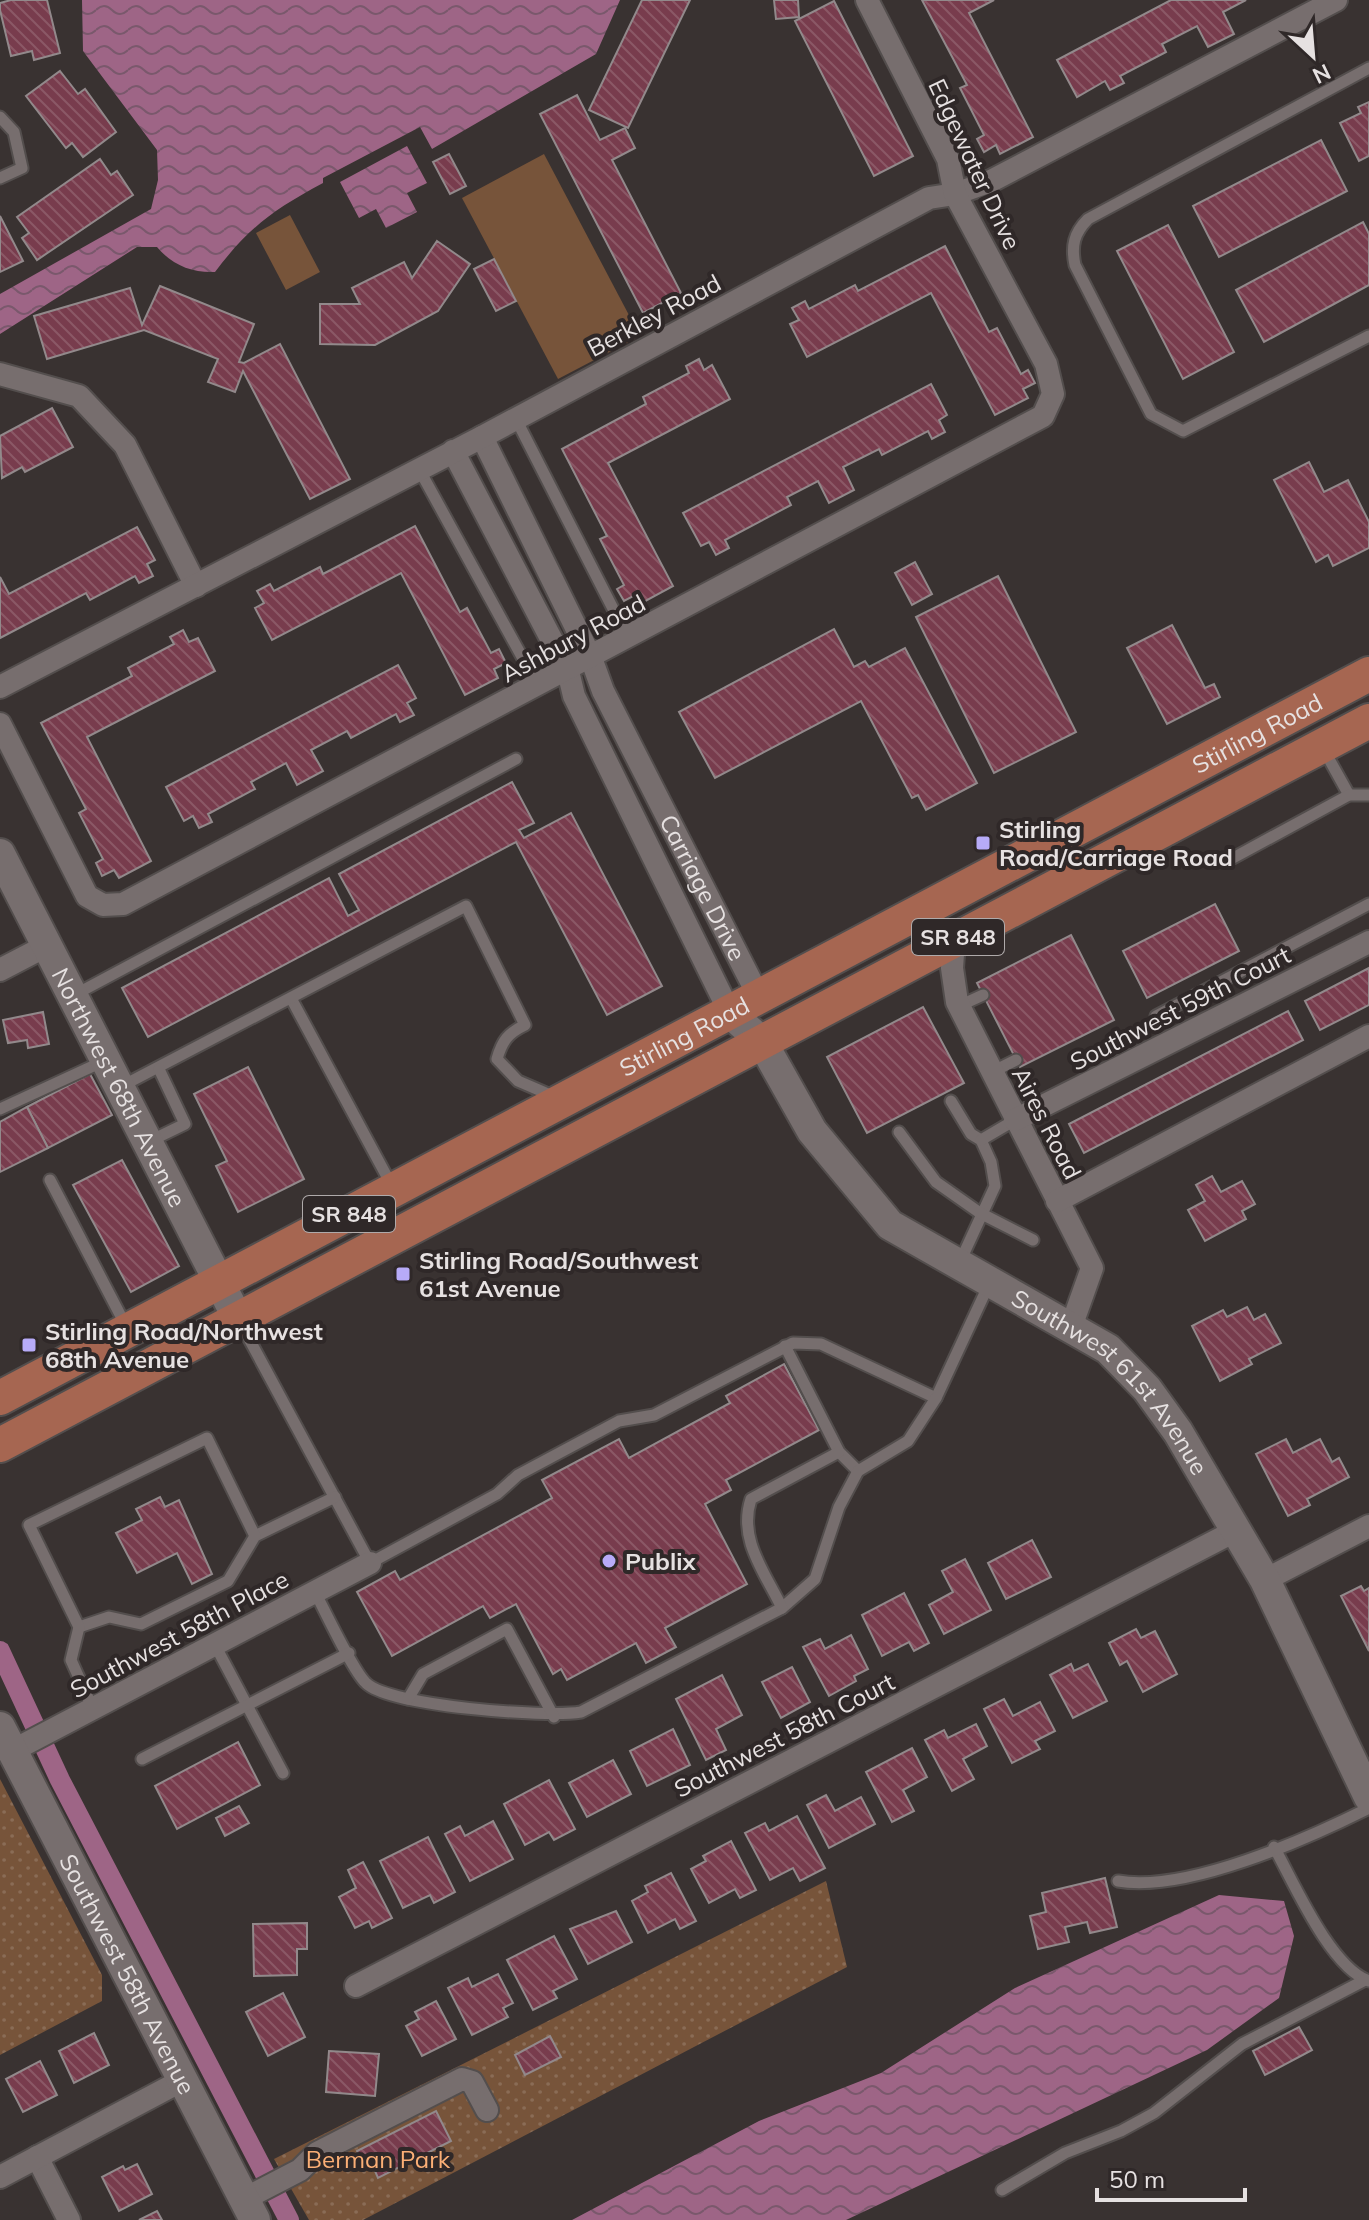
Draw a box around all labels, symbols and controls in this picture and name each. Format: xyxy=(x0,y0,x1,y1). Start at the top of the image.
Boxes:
north arrow xyxy=(1273,16,1353,96)
text: N xyxy=(1308,58,1335,90)
street label: Edgewater Drive xyxy=(922,74,1028,254)
street label: Berkley Road xyxy=(582,267,726,363)
street label: Ashbury Road xyxy=(496,587,650,689)
street label: Stirling Road xyxy=(1187,687,1327,780)
street label: Carriage Drive xyxy=(653,809,753,965)
place label: Stirling Road/Carriage Road xyxy=(999,814,1233,872)
marker: Stirling Road/Carriage Road xyxy=(974,834,992,852)
road number: SR 848 xyxy=(912,919,1004,955)
street label: Southwest 59th Court xyxy=(1065,939,1295,1077)
street label: Northwest 68th Avenue xyxy=(46,963,193,1212)
street label: Stirling Road xyxy=(614,989,754,1083)
street label: Aires Road xyxy=(1006,1062,1088,1184)
road number: SR 848 xyxy=(303,1196,395,1232)
place label: Stirling Road/Southwest 61st Avenue xyxy=(419,1245,698,1303)
marker: Stirling Road/Southwest 61st Avenue xyxy=(394,1265,412,1283)
street label: Southwest 61st Avenue xyxy=(1007,1282,1215,1480)
place label: Stirling Road/Northwest 68th Avenue xyxy=(45,1316,323,1374)
marker: Stirling Road/Northwest 68th Avenue xyxy=(20,1336,38,1354)
place label: Publix xyxy=(625,1546,697,1576)
marker: Publix xyxy=(600,1552,618,1570)
street label: Southwest 58th Place xyxy=(65,1564,293,1704)
street label: Southwest 58th Court xyxy=(669,1666,899,1804)
street label: Southwest 58th Avenue xyxy=(53,1849,202,2099)
park label: Berman Park xyxy=(306,2144,451,2174)
scale bar xyxy=(1097,2152,1245,2202)
text: 50 m xyxy=(1109,2164,1165,2194)

